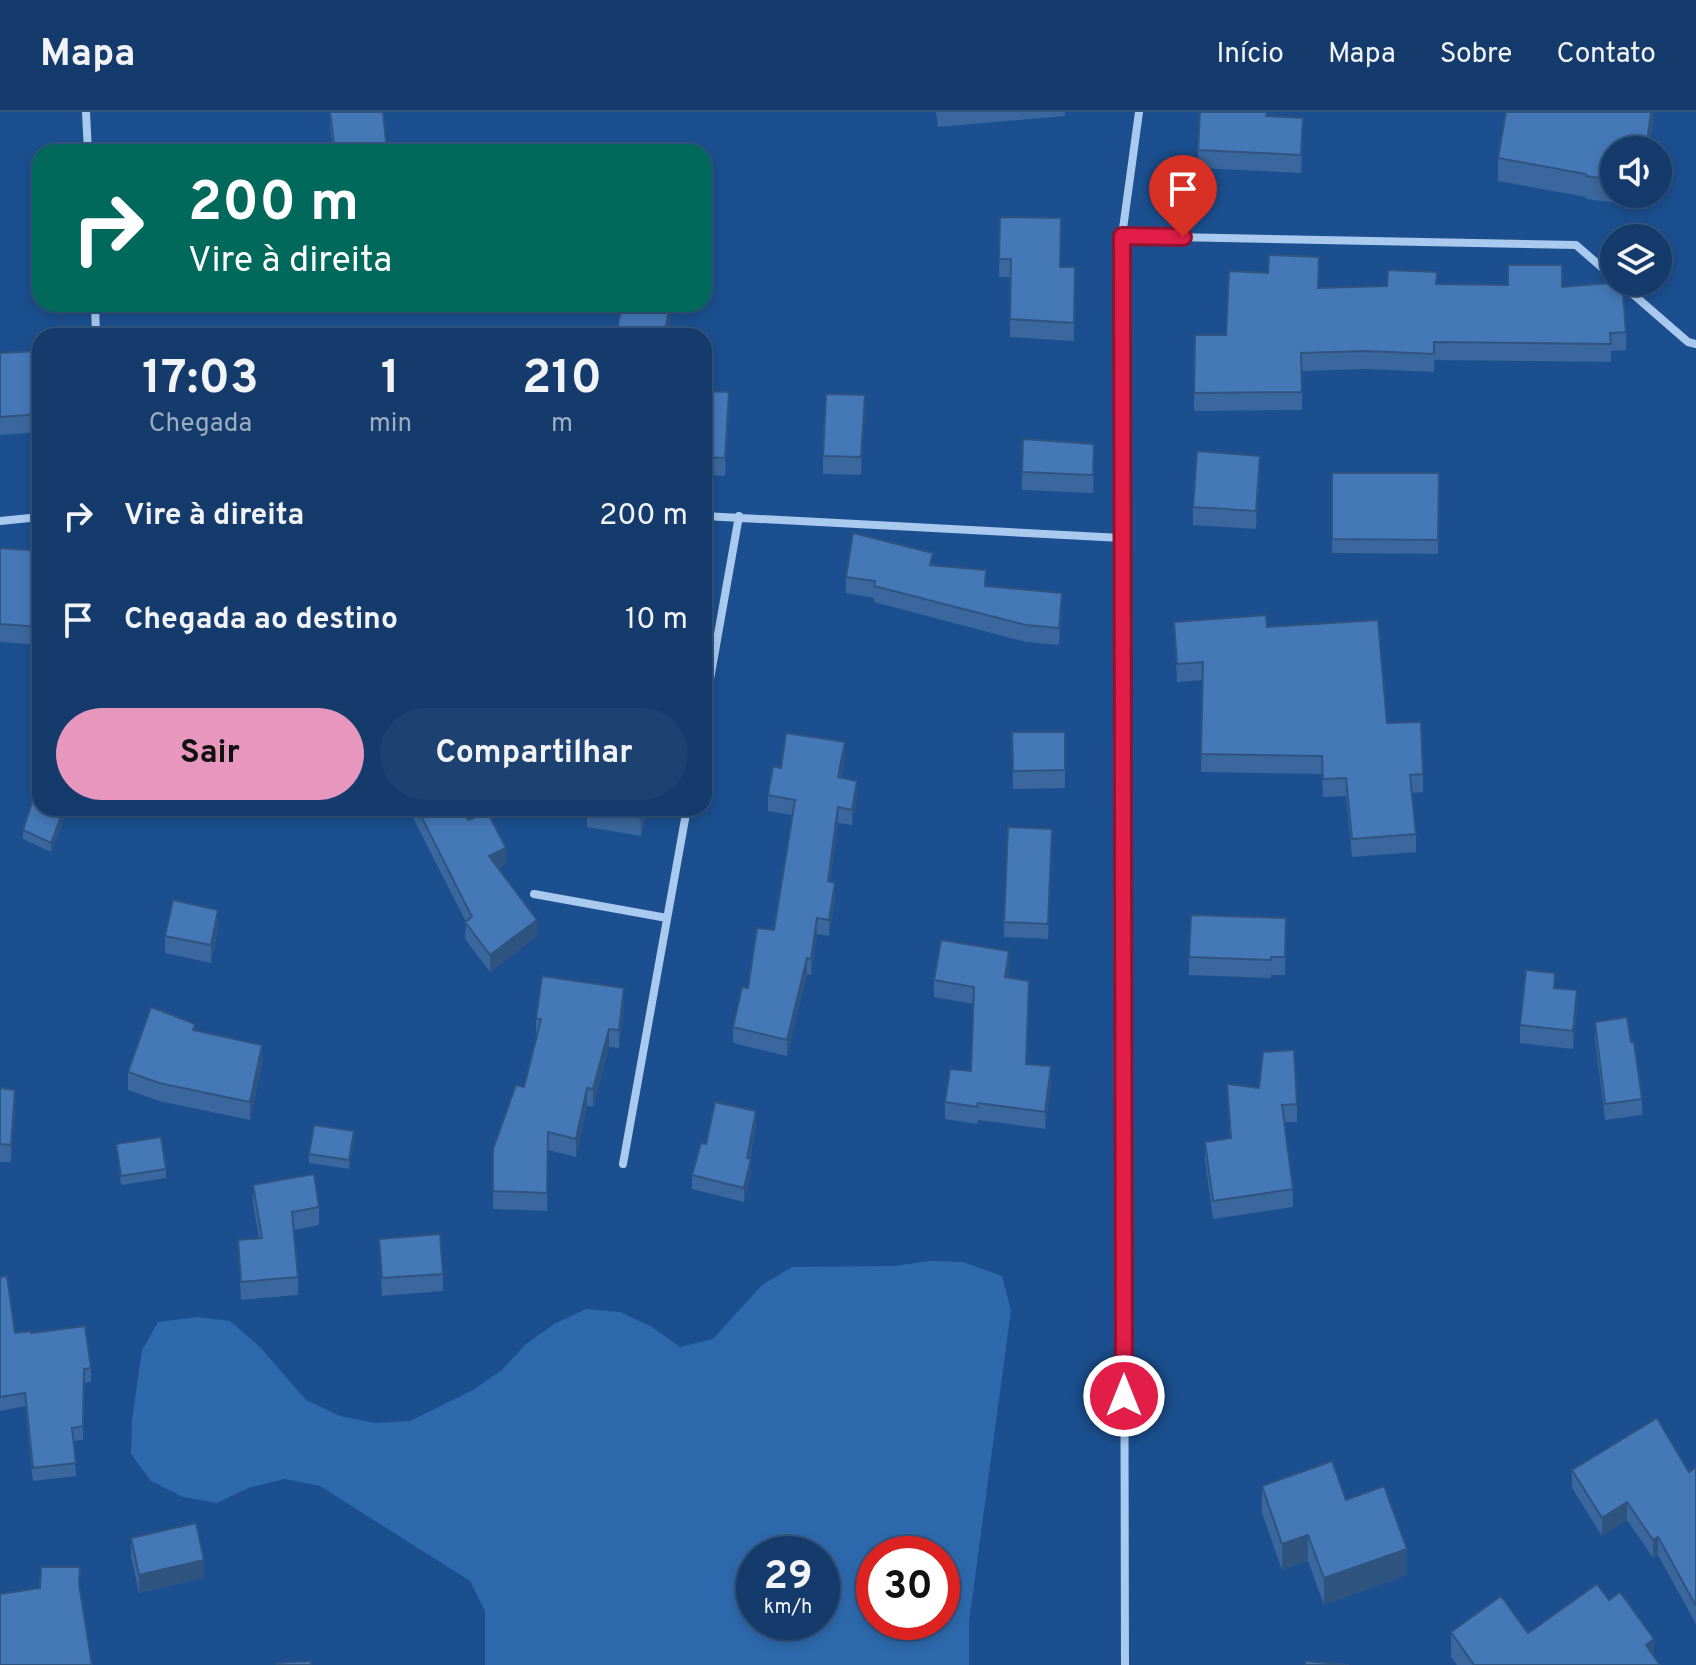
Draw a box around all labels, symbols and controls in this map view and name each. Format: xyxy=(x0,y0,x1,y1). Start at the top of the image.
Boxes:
text: Mapa xyxy=(40,31,136,80)
text: Início xyxy=(1216,37,1284,73)
text: Mapa xyxy=(1328,37,1396,73)
text: Sobre xyxy=(1440,37,1512,73)
text: Contato xyxy=(1556,37,1656,73)
map controls xyxy=(1600,136,1672,296)
button: sound xyxy=(1600,136,1672,208)
pin xyxy=(1149,155,1217,237)
icon: arrive xyxy=(1161,167,1205,211)
text: 200 m xyxy=(188,170,359,240)
icon: right xyxy=(56,176,160,280)
button: layers xyxy=(1600,224,1672,296)
text: Vire à direita xyxy=(188,239,392,285)
text: 17:03 xyxy=(142,350,259,410)
text: 1 xyxy=(381,350,400,410)
text: 210 xyxy=(522,350,602,410)
text: Chegada xyxy=(149,408,252,441)
text: min xyxy=(369,408,412,441)
text: m xyxy=(551,408,573,441)
icon: right xyxy=(56,494,100,538)
text: Vire à direita xyxy=(124,498,304,535)
text: 200 m xyxy=(599,498,688,535)
icon: arrive xyxy=(56,598,100,642)
text: Chegada ao destino xyxy=(124,602,398,639)
text: 10 m xyxy=(625,602,688,639)
button: Sair xyxy=(56,708,364,800)
button: Compartilhar xyxy=(380,708,688,800)
position arrow xyxy=(1082,1354,1166,1438)
speed limit sign: 30 xyxy=(856,1536,960,1640)
text: 29 xyxy=(763,1553,813,1603)
text: km/h xyxy=(764,1595,812,1621)

